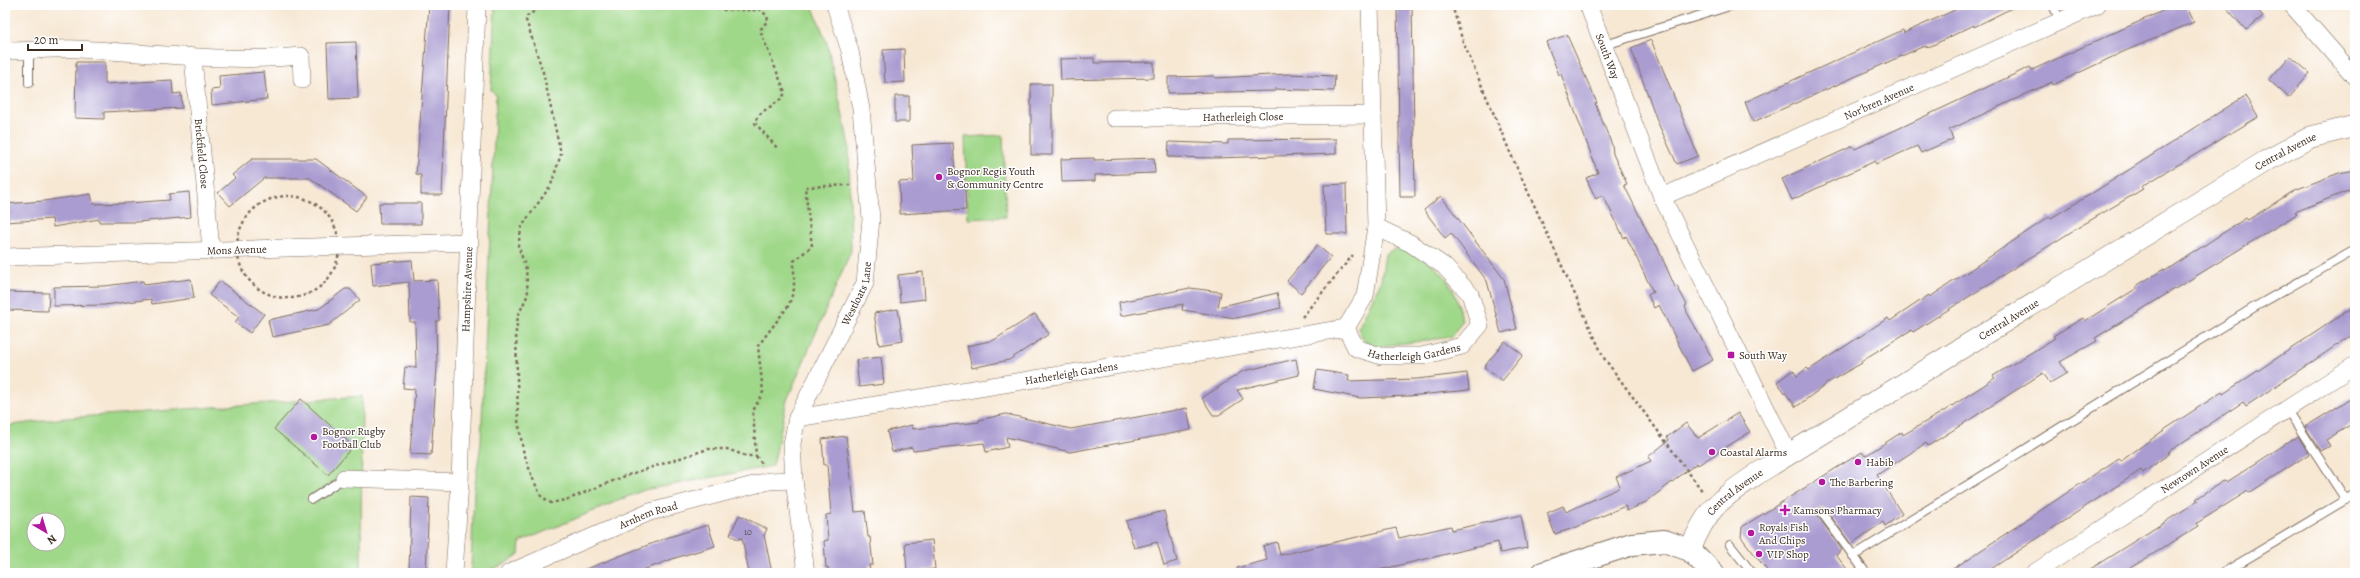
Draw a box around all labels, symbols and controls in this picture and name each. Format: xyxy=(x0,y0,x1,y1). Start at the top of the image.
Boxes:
scale bar xyxy=(28,26,82,52)
street label: South Way xyxy=(1592,31,1623,82)
text: 20 m xyxy=(34,32,58,48)
street label: Nor'bren Avenue xyxy=(1842,80,1916,124)
street label: Hatherleigh Close xyxy=(1203,109,1283,125)
street label: Brickfield Close xyxy=(191,118,212,190)
street label: Central Avenue xyxy=(2252,129,2318,174)
place label: Bognor Regis Youth & Community Centre xyxy=(947,164,1043,192)
marker: Bognor Regis Youth & Community Centre xyxy=(934,172,944,182)
street label: Mons Avenue xyxy=(207,242,267,258)
street label: Hampshire Avenue xyxy=(458,246,476,332)
street label: Westloats Lane xyxy=(837,261,875,329)
street label: Central Avenue xyxy=(1976,295,2042,344)
street label: Hatherleigh Gardens xyxy=(1366,340,1462,364)
place label: South Way xyxy=(1739,348,1787,363)
marker: South Way xyxy=(1726,350,1736,360)
street label: Hatherleigh Gardens xyxy=(1024,359,1119,389)
place label: Bognor Rugby Football Club xyxy=(322,424,386,452)
marker: Bognor Rugby Football Club xyxy=(309,432,319,442)
street label: Newtown Avenue xyxy=(2158,442,2231,497)
place label: Coastal Alarms xyxy=(1720,445,1787,460)
marker: Coastal Alarms xyxy=(1707,447,1717,457)
place label: Habib xyxy=(1866,455,1894,470)
marker: Habib xyxy=(1853,457,1863,467)
street label: Central Avenue xyxy=(1703,465,1766,519)
place label: The Barbering xyxy=(1830,475,1894,490)
marker: The Barbering xyxy=(1817,477,1827,487)
street label: Arnhem Road xyxy=(616,498,679,533)
place label: Kamsons Pharmacy xyxy=(1793,503,1882,518)
marker: Kamsons Pharmacy xyxy=(1780,505,1790,515)
north arrow xyxy=(26,512,66,552)
place label: Royals Fish And Chips xyxy=(1758,520,1809,548)
house number: 10 xyxy=(744,526,752,538)
marker: Royals Fish And Chips xyxy=(1746,528,1756,538)
text: N xyxy=(44,531,60,548)
place label: VIP Shop xyxy=(1766,547,1809,562)
marker: VIP Shop xyxy=(1754,549,1764,559)

